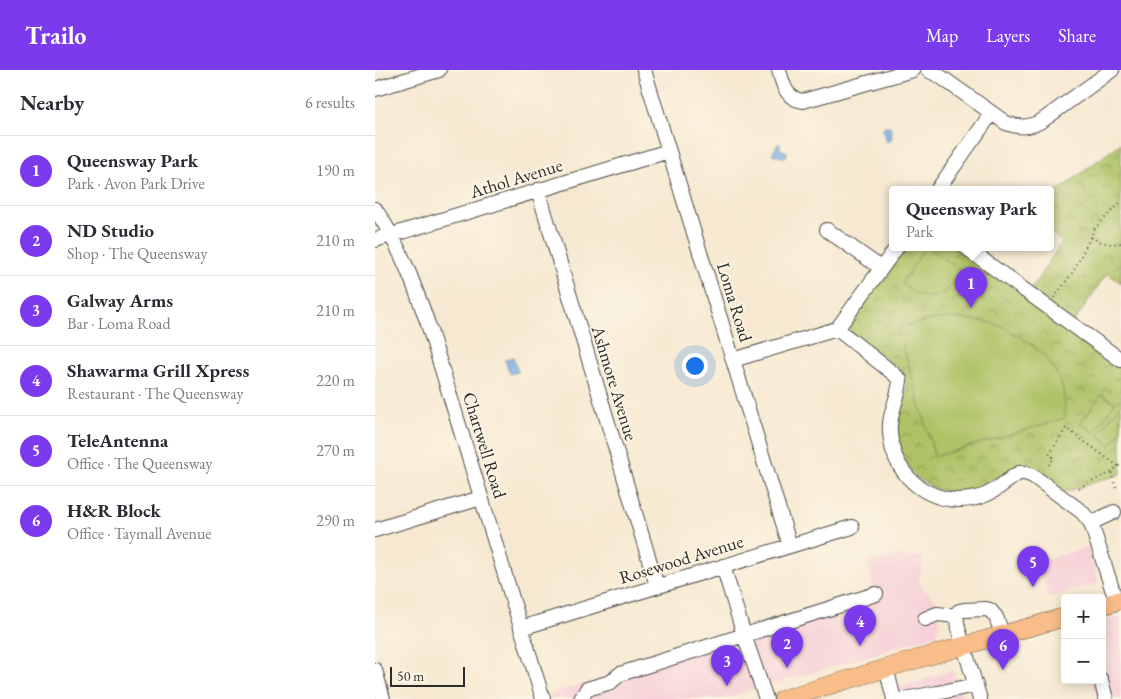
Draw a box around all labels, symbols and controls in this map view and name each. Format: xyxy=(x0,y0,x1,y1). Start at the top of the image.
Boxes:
text: Trailo xyxy=(25,20,86,51)
text: Map xyxy=(926,24,958,47)
text: Layers xyxy=(986,24,1030,47)
text: Share xyxy=(1058,24,1096,47)
text: Nearby xyxy=(20,89,84,116)
text: 6 results xyxy=(305,92,355,113)
text: Queensway Park xyxy=(67,148,198,173)
street label: Athol Avenue xyxy=(466,153,565,203)
text: 1 xyxy=(32,160,40,181)
text: 190 m xyxy=(316,160,355,181)
text: Park · Avon Park Drive xyxy=(67,173,205,194)
popup xyxy=(889,186,1054,251)
text: Queensway Park xyxy=(906,196,1037,221)
text: ND Studio xyxy=(67,218,154,243)
text: Park xyxy=(906,221,933,242)
text: 2 xyxy=(32,230,40,251)
text: 210 m xyxy=(316,230,355,251)
text: Shop · The Queensway xyxy=(67,243,207,264)
street label: Loma Road xyxy=(712,259,758,345)
pin: 1 xyxy=(955,267,987,308)
text: Galway Arms xyxy=(67,288,173,313)
text: 3 xyxy=(32,300,40,321)
text: 210 m xyxy=(316,300,355,321)
text: Bar · Loma Road xyxy=(67,313,171,334)
street label: Ashmore Avenue xyxy=(586,322,643,443)
your location xyxy=(682,353,708,379)
text: Shawarma Grill Xpress xyxy=(67,358,249,383)
text: 4 xyxy=(32,370,40,391)
text: 220 m xyxy=(316,370,355,391)
text: Restaurant · The Queensway xyxy=(67,383,243,404)
street label: Chartwell Road xyxy=(458,389,512,502)
text: TeleAntenna xyxy=(67,428,168,453)
text: 5 xyxy=(32,440,40,461)
text: 270 m xyxy=(316,440,355,461)
text: Office · The Queensway xyxy=(67,453,213,474)
text: H&R Block xyxy=(67,498,161,523)
text: 6 xyxy=(32,510,40,531)
text: 290 m xyxy=(316,510,355,531)
text: Office · Taymall Avenue xyxy=(67,523,212,544)
street label: Rosewood Avenue xyxy=(616,529,746,589)
pin: 5 xyxy=(1017,546,1049,587)
map controls xyxy=(1061,594,1106,684)
button: + xyxy=(1061,594,1106,639)
pin: 4 xyxy=(844,605,876,646)
pin: 2 xyxy=(771,627,803,668)
pin: 6 xyxy=(987,629,1019,670)
button: − xyxy=(1061,639,1106,684)
pin: 3 xyxy=(711,645,743,686)
scale bar xyxy=(390,664,465,687)
text: 50 m xyxy=(397,667,424,685)

